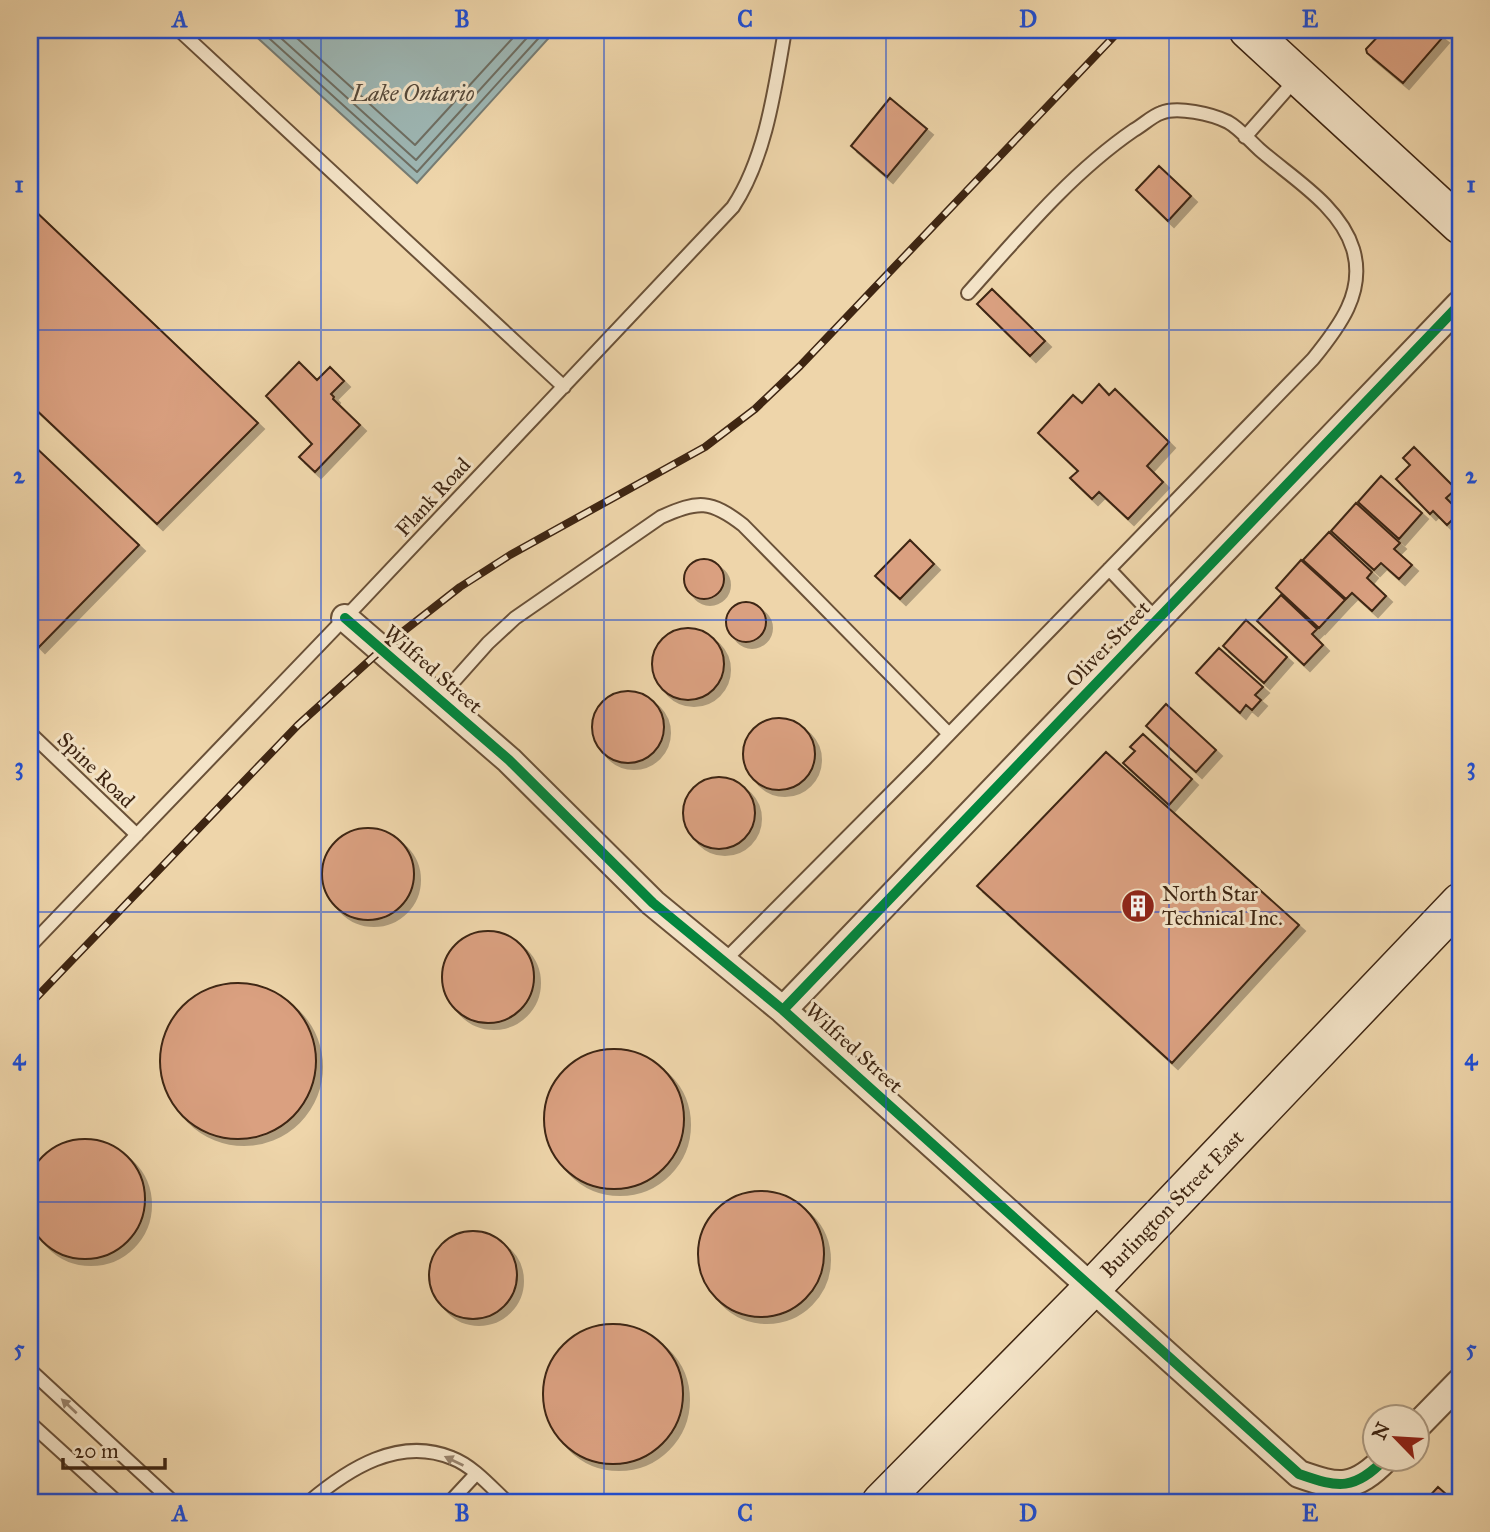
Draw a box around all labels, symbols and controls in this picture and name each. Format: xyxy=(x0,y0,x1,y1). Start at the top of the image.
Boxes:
text: A xyxy=(170,5,188,33)
text: B xyxy=(454,5,470,33)
text: C xyxy=(737,5,753,33)
text: D xyxy=(1019,5,1037,33)
text: E xyxy=(1302,5,1319,33)
water label: Lake Ontario xyxy=(351,79,475,107)
text: 1 xyxy=(14,170,24,198)
text: 1 xyxy=(1466,170,1476,198)
street label: Flank Road xyxy=(390,452,476,542)
text: 2 xyxy=(13,461,25,489)
text: 2 xyxy=(1465,461,1477,489)
street label: Oliver Street xyxy=(1060,595,1156,693)
street label: Wilfred Street xyxy=(378,619,488,719)
street label: Spine Road xyxy=(52,727,141,814)
text: 3 xyxy=(14,752,24,781)
text: 3 xyxy=(1466,752,1476,781)
place label: North Star Technical Inc. xyxy=(1162,881,1283,931)
building icon: North Star Technical Inc. xyxy=(1119,887,1157,925)
street label: Wilfred Street xyxy=(800,997,909,1099)
text: 4 xyxy=(13,1043,27,1071)
text: 4 xyxy=(1465,1043,1479,1071)
street label: Burlington Street East xyxy=(1095,1124,1250,1283)
text: 5 xyxy=(14,1334,25,1362)
text: 5 xyxy=(1466,1334,1477,1362)
one-way arrow xyxy=(60,1398,78,1414)
north arrow xyxy=(1360,1402,1430,1472)
text: N xyxy=(1367,1419,1395,1443)
scale bar xyxy=(63,1427,164,1471)
text: 20 m xyxy=(74,1438,119,1464)
one-way arrow xyxy=(443,1455,464,1467)
text: A xyxy=(170,1499,188,1527)
text: B xyxy=(454,1499,470,1527)
text: C xyxy=(737,1499,753,1527)
text: D xyxy=(1019,1499,1037,1527)
text: E xyxy=(1302,1499,1319,1527)

